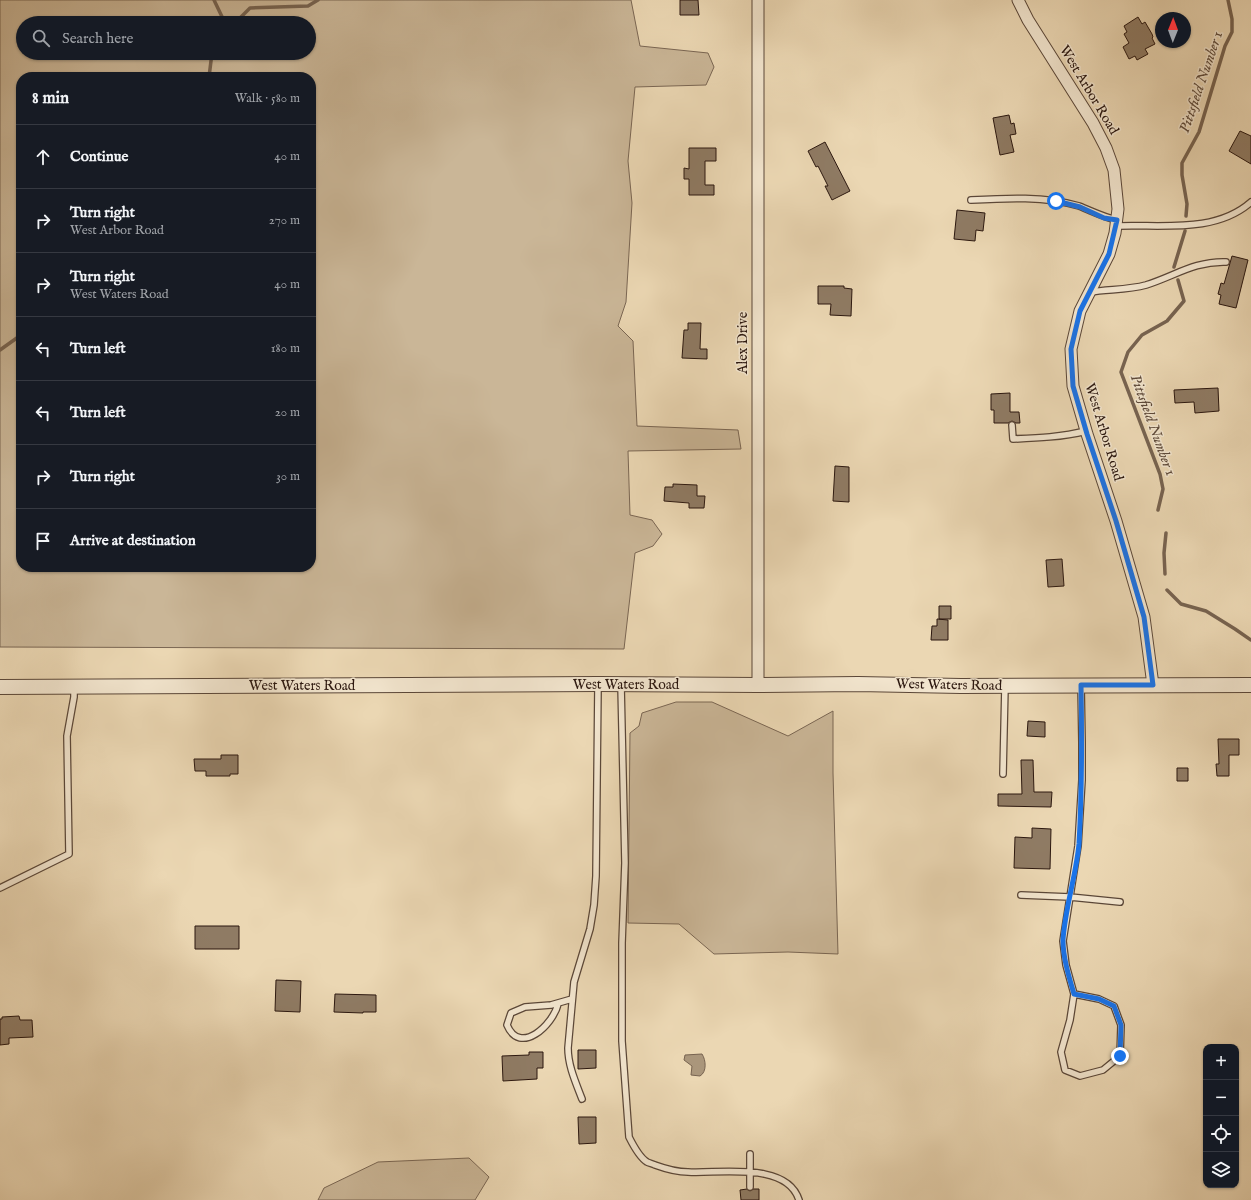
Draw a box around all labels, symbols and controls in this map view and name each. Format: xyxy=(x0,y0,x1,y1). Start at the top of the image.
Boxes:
north arrow xyxy=(1155,12,1191,48)
search box xyxy=(16,16,316,60)
icon: search xyxy=(30,27,52,49)
text: Search here xyxy=(62,29,133,48)
water label: Pittsfield Number 1 xyxy=(1175,29,1227,135)
street label: West Arbor Road xyxy=(1055,42,1123,139)
text: 8 min xyxy=(32,88,69,109)
text: Walk · 580 m xyxy=(235,90,300,107)
icon: ahead xyxy=(32,146,54,168)
text: Continue xyxy=(70,147,128,166)
text: 40 m xyxy=(274,148,300,165)
route start xyxy=(1047,192,1065,210)
text: Turn right xyxy=(70,203,135,222)
icon: right xyxy=(32,210,54,232)
text: 270 m xyxy=(269,212,300,229)
text: West Arbor Road xyxy=(70,222,164,239)
text: Turn right xyxy=(70,267,135,286)
icon: right xyxy=(32,274,54,296)
text: 40 m xyxy=(274,276,300,293)
text: West Waters Road xyxy=(70,286,169,303)
street label: Alex Drive xyxy=(734,311,752,375)
icon: left xyxy=(32,338,54,360)
text: Turn left xyxy=(70,339,126,358)
text: 180 m xyxy=(271,340,300,357)
water label: Pittsfield Number 1 xyxy=(1126,372,1180,478)
street label: West Arbor Road xyxy=(1081,381,1128,484)
icon: left xyxy=(32,402,54,424)
text: Turn left xyxy=(70,403,126,422)
text: 20 m xyxy=(275,404,300,421)
icon: right xyxy=(32,466,54,488)
text: Turn right xyxy=(70,467,135,486)
text: 30 m xyxy=(276,468,300,485)
icon: arrive xyxy=(32,530,54,552)
text: Arrive at destination xyxy=(70,531,196,550)
street label: West Waters Road xyxy=(896,675,1003,695)
street label: West Waters Road xyxy=(573,676,680,694)
street label: West Waters Road xyxy=(249,677,356,695)
map controls xyxy=(1203,1044,1239,1188)
button: + xyxy=(1203,1044,1239,1080)
route end xyxy=(1111,1047,1129,1065)
button: − xyxy=(1203,1080,1239,1116)
button: locate xyxy=(1203,1116,1239,1152)
button: layers xyxy=(1203,1152,1239,1188)

